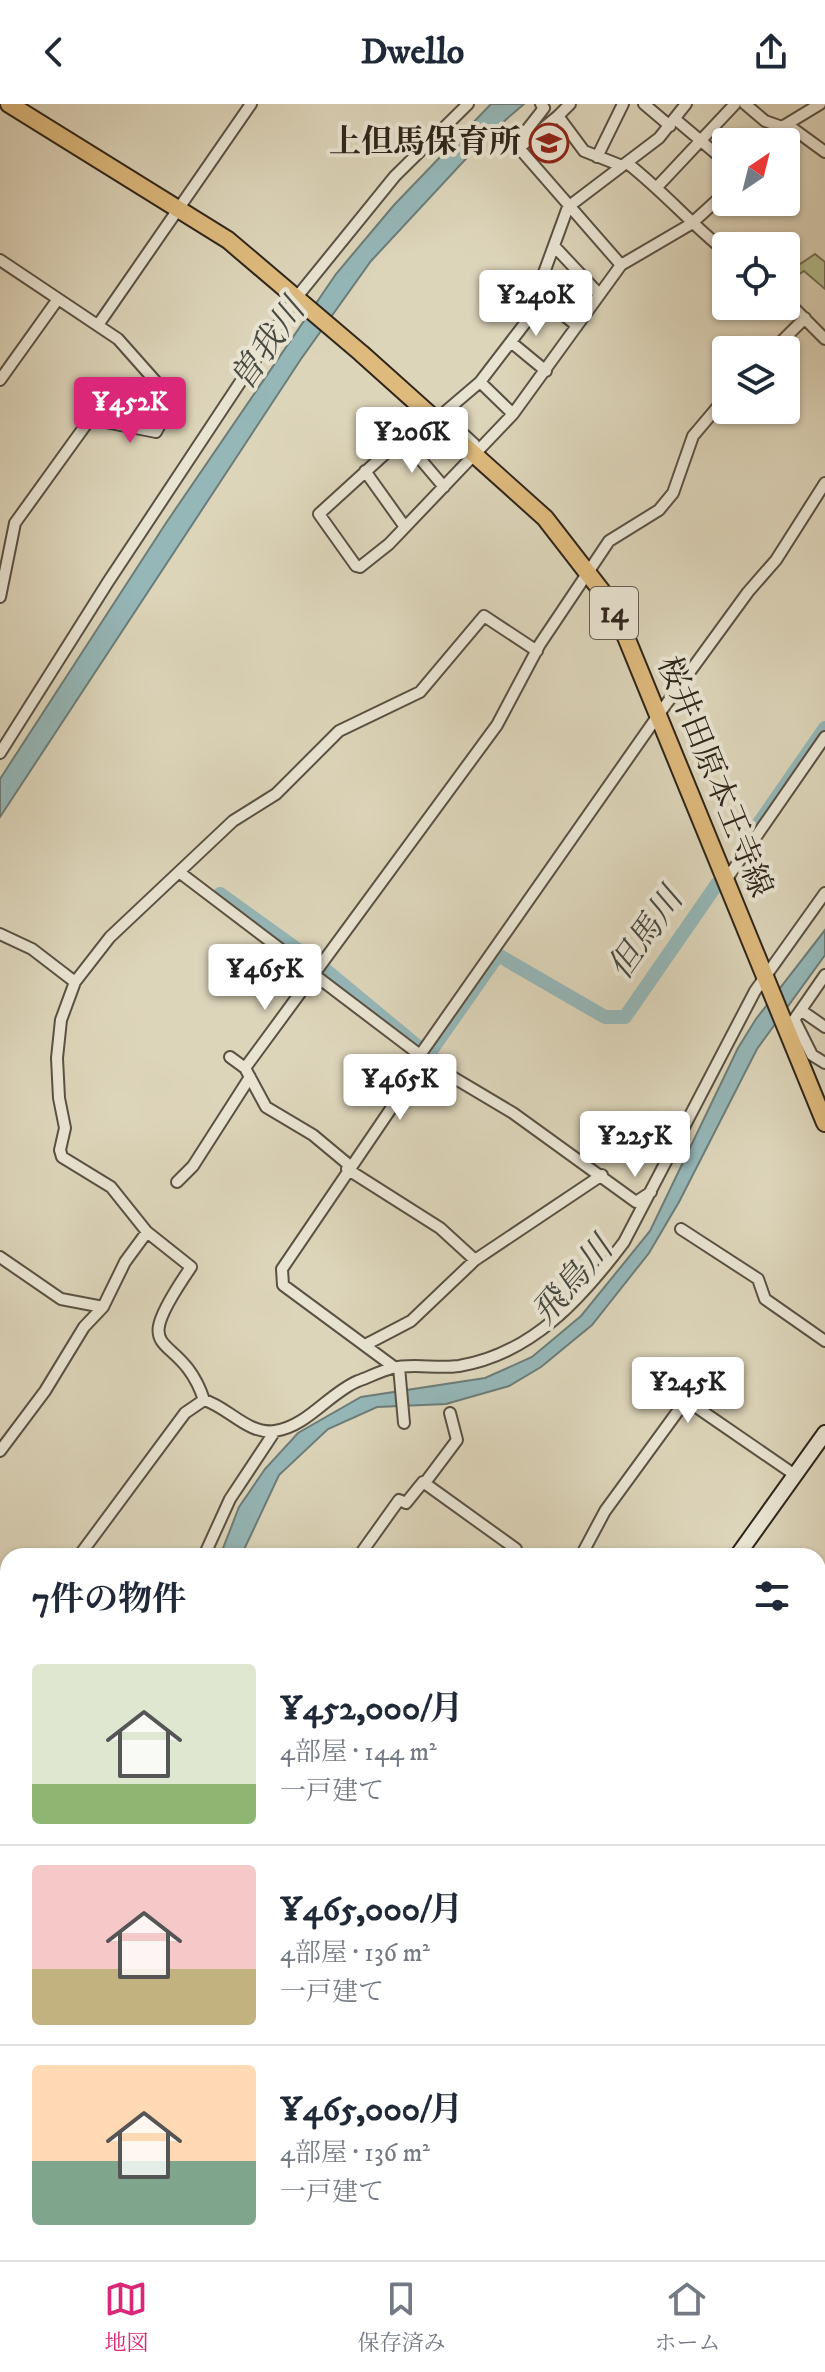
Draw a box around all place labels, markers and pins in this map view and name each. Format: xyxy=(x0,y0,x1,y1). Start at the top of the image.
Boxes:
school or university icon: 上但馬保育所 xyxy=(528,122,570,164)
place label: 上但馬保育所 xyxy=(329,123,521,163)
pin: ¥240K xyxy=(480,270,592,338)
pin: ¥452K xyxy=(74,377,186,445)
pin: ¥206K xyxy=(356,407,468,475)
pin: ¥465K xyxy=(209,944,321,1012)
pin: ¥465K xyxy=(344,1054,456,1122)
pin: ¥225K xyxy=(579,1111,691,1179)
pin: ¥245K xyxy=(632,1357,744,1425)

